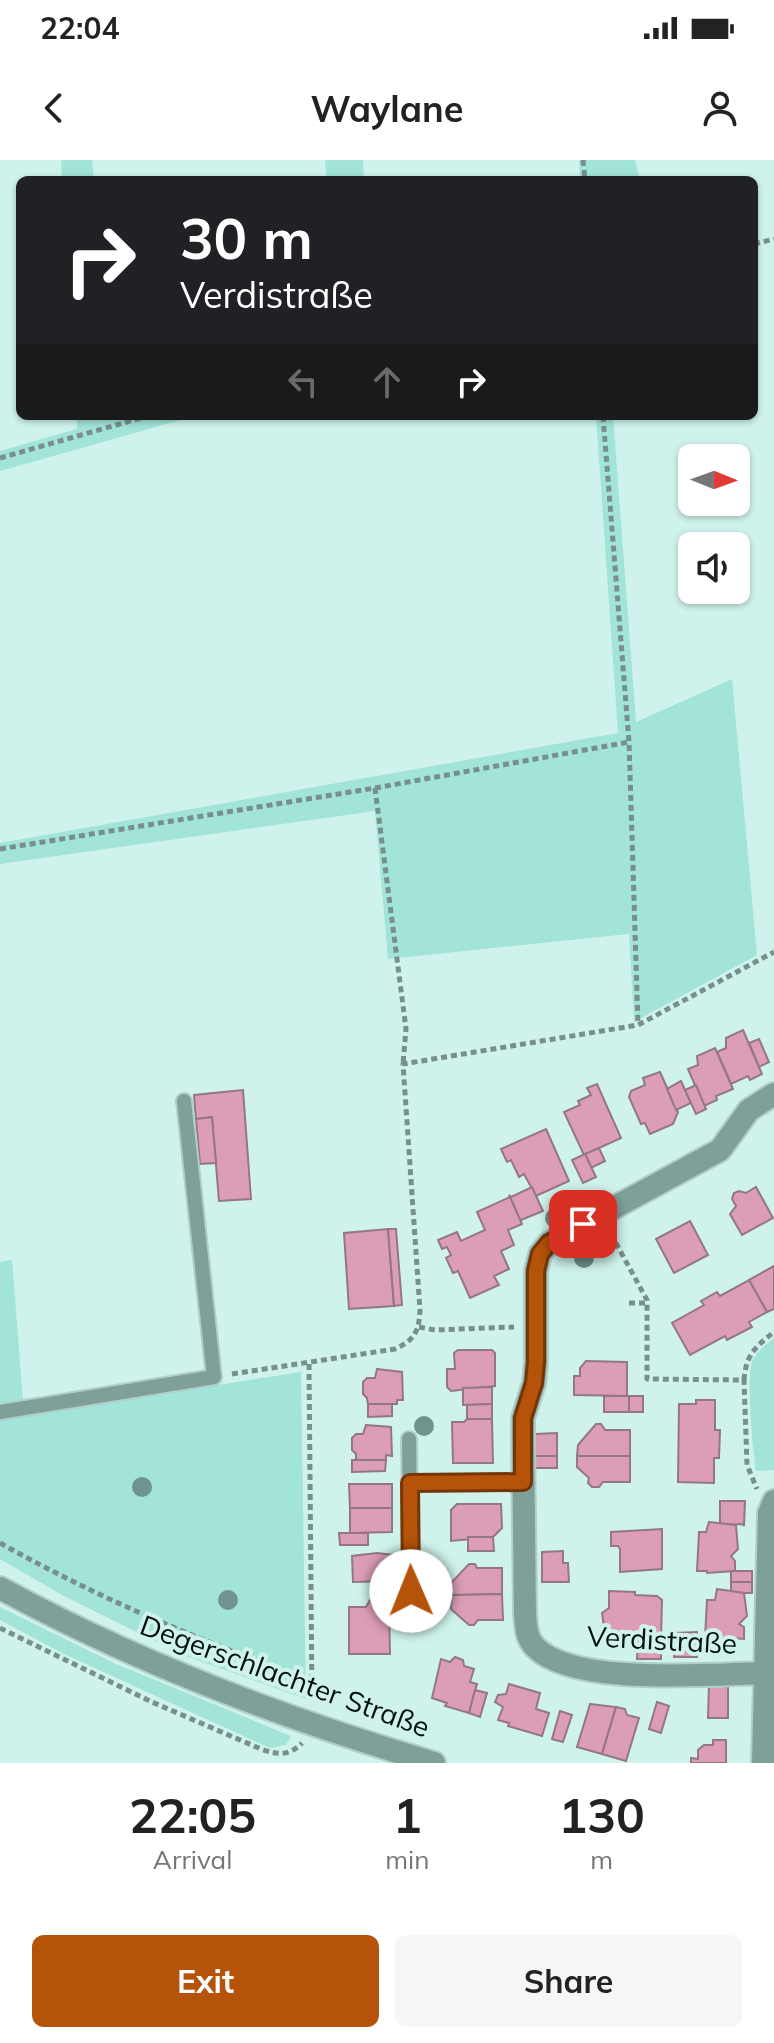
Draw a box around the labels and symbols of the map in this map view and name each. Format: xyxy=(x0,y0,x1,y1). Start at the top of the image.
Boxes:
north arrow xyxy=(678,444,750,516)
pin xyxy=(549,1190,617,1258)
position arrow xyxy=(369,1549,453,1633)
street label: Degerschlachter Straße xyxy=(136,1607,435,1744)
street label: Verdistraße xyxy=(586,1618,738,1661)

